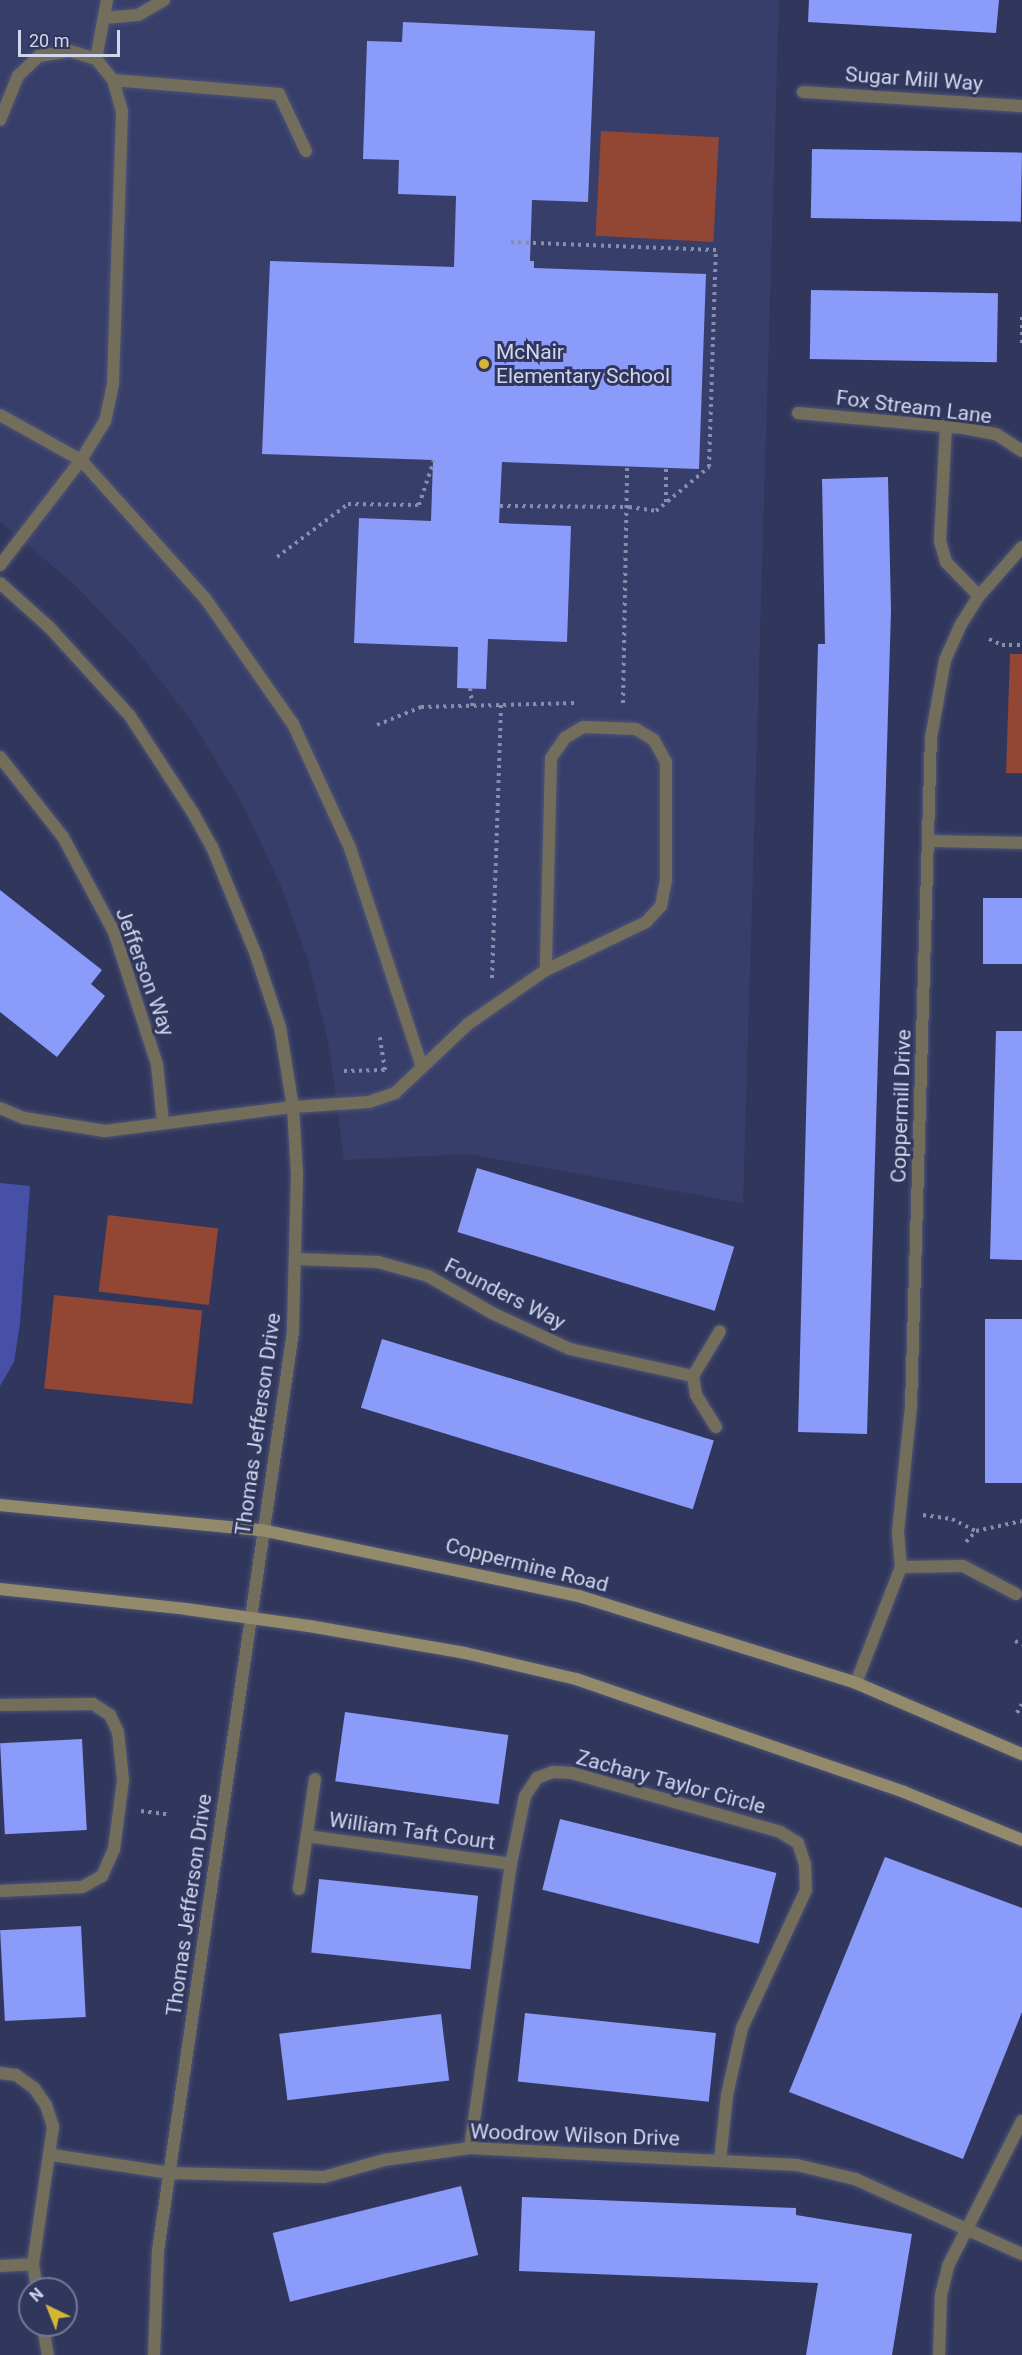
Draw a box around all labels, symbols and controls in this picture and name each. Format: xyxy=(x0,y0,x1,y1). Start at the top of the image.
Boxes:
scale bar xyxy=(21,18,123,56)
text: 20 m xyxy=(29,30,69,51)
street label: Sugar Mill Way xyxy=(844,62,984,96)
place label: McNair Elementary School xyxy=(496,339,670,389)
marker: McNair Elementary School xyxy=(477,357,491,371)
street label: Fox Stream Lane xyxy=(835,385,993,429)
street label: Jefferson Way xyxy=(110,905,180,1039)
street label: Coppermill Drive xyxy=(886,1029,916,1183)
street label: Founders Way xyxy=(440,1253,570,1335)
street label: Thomas Jefferson Drive xyxy=(230,1311,286,1537)
street label: Coppermine Road xyxy=(443,1533,611,1597)
street label: Zachary Taylor Circle xyxy=(573,1745,769,1819)
street label: Thomas Jefferson Drive xyxy=(161,1792,217,2018)
street label: William Taft Court xyxy=(327,1807,497,1855)
street label: Woodrow Wilson Drive xyxy=(470,2119,680,2151)
north arrow xyxy=(18,2277,78,2337)
text: N xyxy=(26,2284,47,2306)

